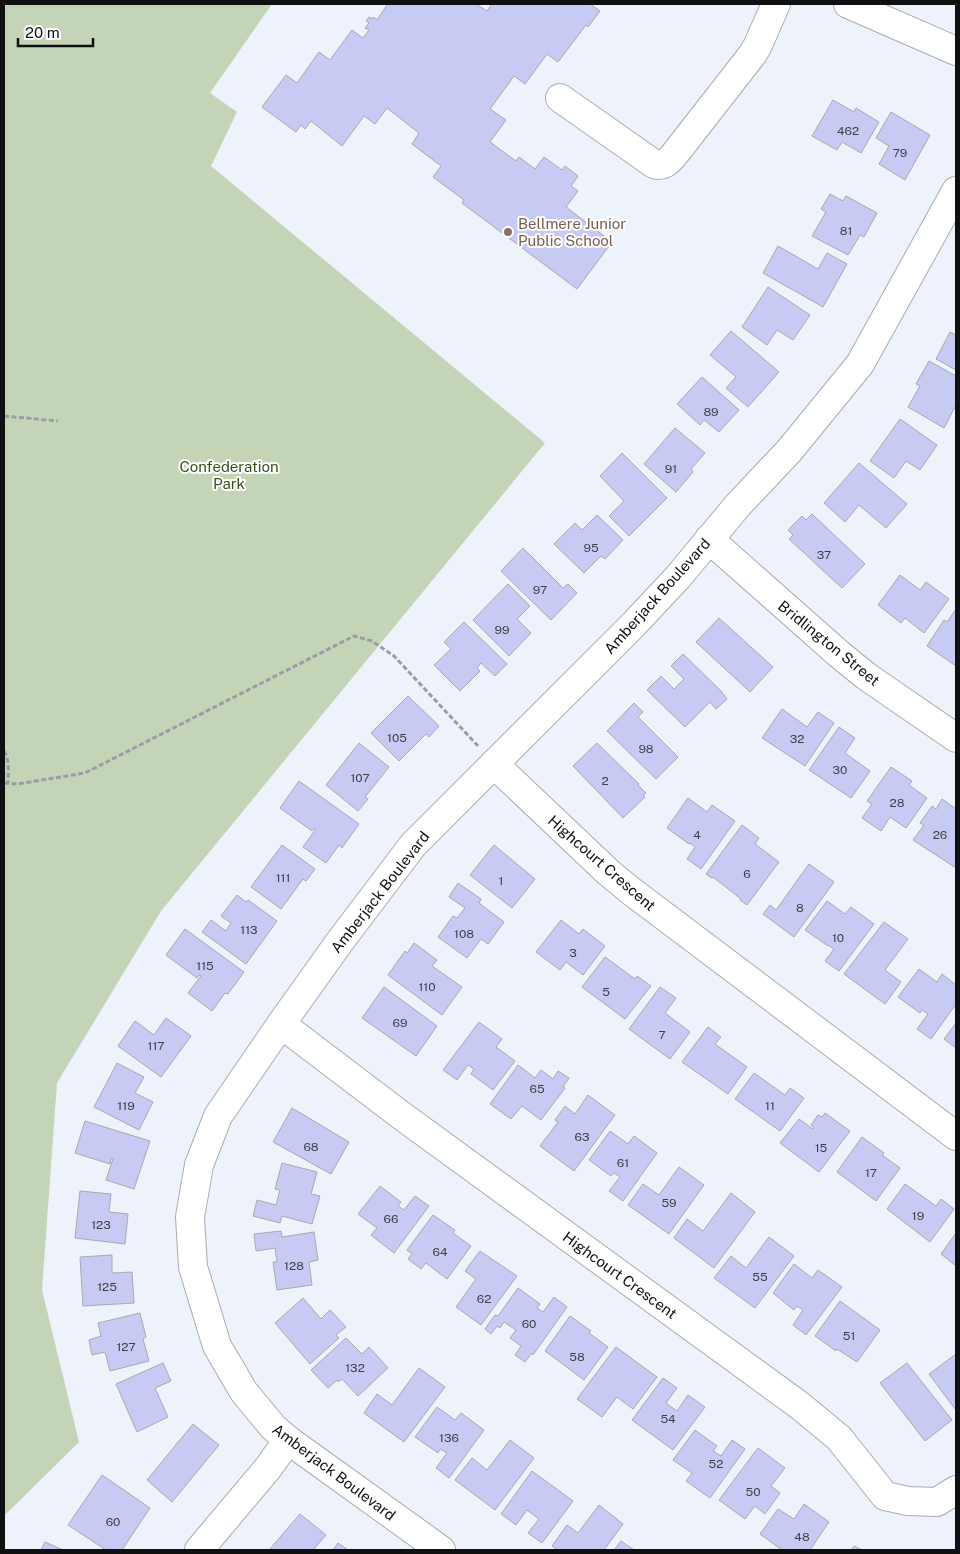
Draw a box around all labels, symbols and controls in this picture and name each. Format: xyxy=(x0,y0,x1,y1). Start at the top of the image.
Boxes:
scale bar xyxy=(18,15,92,47)
text: 20 m xyxy=(25,24,60,41)
house number: 462 xyxy=(837,124,859,138)
house number: 79 xyxy=(893,146,907,160)
place label: Bellmere Junior Public School xyxy=(518,215,626,249)
house number: 81 xyxy=(840,224,852,238)
marker: Bellmere Junior Public School xyxy=(502,226,514,238)
house number: 89 xyxy=(703,405,719,419)
park label: Confederation Park xyxy=(179,458,279,492)
house number: 91 xyxy=(665,462,677,476)
street label: Amberjack Boulevard xyxy=(601,535,713,657)
house number: 95 xyxy=(583,541,599,555)
house number: 37 xyxy=(817,548,831,562)
house number: 97 xyxy=(533,583,547,597)
street label: Bridlington Street xyxy=(775,597,883,689)
house number: 99 xyxy=(495,623,509,637)
house number: 105 xyxy=(387,731,407,745)
house number: 32 xyxy=(790,732,804,746)
house number: 98 xyxy=(638,742,654,756)
house number: 30 xyxy=(833,763,847,777)
house number: 107 xyxy=(350,771,370,785)
house number: 2 xyxy=(601,774,609,788)
house number: 28 xyxy=(890,796,905,810)
street label: Highcourt Crescent xyxy=(545,812,659,914)
street label: Amberjack Boulevard xyxy=(327,828,433,956)
house number: 4 xyxy=(693,828,701,842)
house number: 26 xyxy=(933,828,947,842)
house number: 6 xyxy=(743,867,751,881)
house number: 111 xyxy=(276,871,290,885)
house number: 1 xyxy=(499,874,503,888)
house number: 8 xyxy=(796,901,804,915)
house number: 113 xyxy=(240,923,258,937)
house number: 108 xyxy=(454,927,474,941)
house number: 10 xyxy=(832,931,844,945)
house number: 3 xyxy=(569,946,577,960)
house number: 115 xyxy=(196,959,214,973)
house number: 110 xyxy=(418,980,436,994)
house number: 5 xyxy=(602,985,610,999)
house number: 69 xyxy=(393,1016,407,1030)
house number: 7 xyxy=(658,1028,666,1042)
house number: 117 xyxy=(148,1039,164,1053)
house number: 65 xyxy=(529,1082,545,1096)
house number: 119 xyxy=(117,1099,135,1113)
house number: 11 xyxy=(765,1099,775,1113)
house number: 63 xyxy=(575,1130,589,1144)
house number: 68 xyxy=(303,1140,319,1154)
house number: 15 xyxy=(815,1141,828,1155)
house number: 61 xyxy=(617,1156,629,1170)
house number: 17 xyxy=(865,1166,877,1180)
house number: 59 xyxy=(661,1196,677,1210)
house number: 19 xyxy=(912,1209,924,1223)
house number: 66 xyxy=(384,1212,398,1226)
house number: 123 xyxy=(91,1218,111,1232)
street label: Highcourt Crescent xyxy=(560,1228,680,1322)
house number: 64 xyxy=(433,1245,448,1259)
house number: 128 xyxy=(284,1259,304,1273)
house number: 55 xyxy=(752,1270,768,1284)
house number: 125 xyxy=(97,1280,117,1294)
house number: 62 xyxy=(477,1292,491,1306)
house number: 60 xyxy=(522,1317,536,1331)
house number: 51 xyxy=(843,1329,855,1343)
house number: 127 xyxy=(116,1340,136,1354)
house number: 58 xyxy=(569,1350,585,1364)
house number: 132 xyxy=(345,1361,365,1375)
house number: 54 xyxy=(660,1412,676,1426)
street label: Amberjack Boulevard xyxy=(269,1420,399,1524)
house number: 136 xyxy=(439,1431,459,1445)
house number: 52 xyxy=(709,1457,723,1471)
house number: 50 xyxy=(745,1485,761,1499)
house number: 60 xyxy=(106,1515,120,1529)
house number: 48 xyxy=(794,1530,810,1544)

